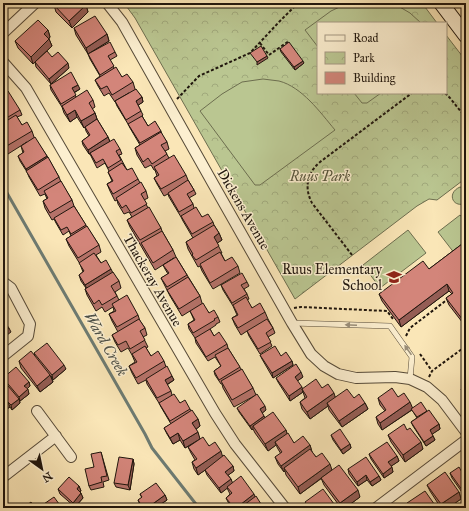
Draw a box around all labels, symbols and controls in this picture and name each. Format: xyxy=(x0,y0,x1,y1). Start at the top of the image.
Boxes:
legend xyxy=(317,22,447,94)
text: Road xyxy=(353,31,379,45)
text: Park xyxy=(353,51,375,65)
text: Building xyxy=(353,71,396,86)
street label: Dickens Avenue xyxy=(214,166,274,253)
park label: Ruus Park xyxy=(289,168,351,185)
street label: Thackeray Avenue xyxy=(119,231,186,330)
place label: Ruus Elementary School xyxy=(282,261,382,294)
school or university icon: Ruus Elementary School xyxy=(385,268,403,286)
water label: Ward Creek xyxy=(80,309,132,380)
one-way arrow xyxy=(345,321,357,328)
one-way arrow xyxy=(404,345,412,356)
north arrow xyxy=(22,449,62,489)
text: N xyxy=(39,469,55,485)

